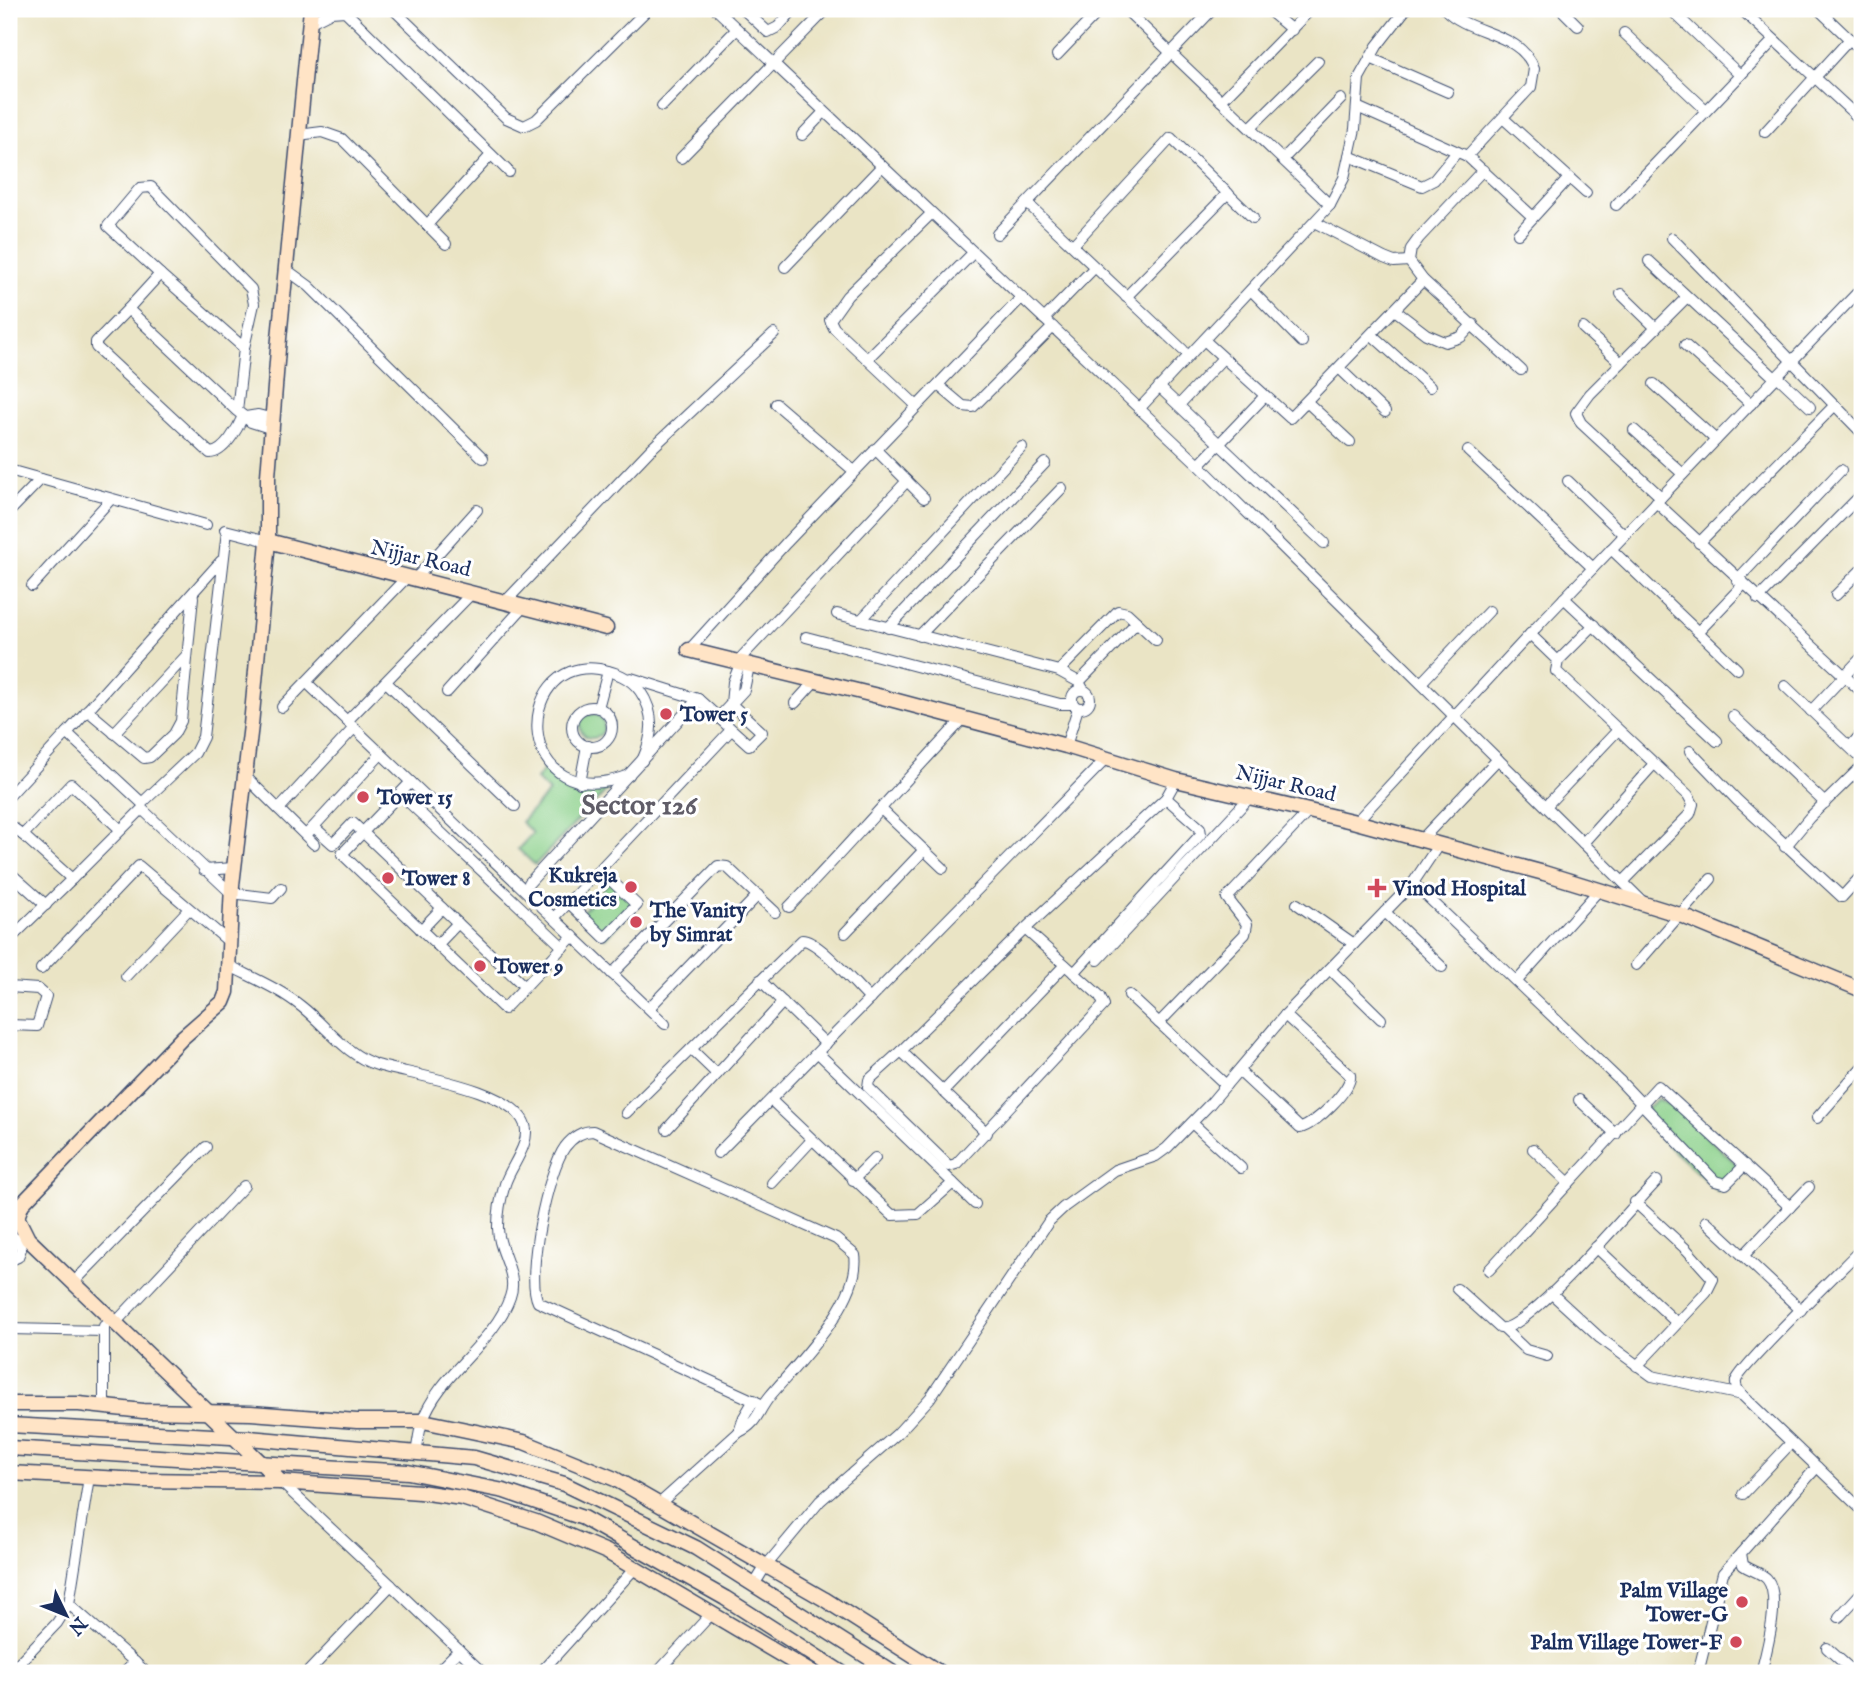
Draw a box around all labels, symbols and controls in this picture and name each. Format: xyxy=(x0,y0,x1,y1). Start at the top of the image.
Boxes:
street label: Nijjar Road xyxy=(368,535,474,584)
place label: Tower 5 xyxy=(679,702,748,729)
marker: Tower 5 xyxy=(658,706,674,722)
street label: Nijjar Road xyxy=(1233,760,1339,809)
place label: Tower 15 xyxy=(376,785,453,812)
marker: Tower 15 xyxy=(355,789,371,805)
district label: Sector 126 xyxy=(581,789,698,824)
place label: Kukreja Cosmetics xyxy=(528,863,618,914)
place label: Tower 8 xyxy=(401,866,470,893)
marker: Tower 8 xyxy=(380,870,396,886)
place label: Vinod Hospital xyxy=(1392,876,1527,903)
marker: Vinod Hospital xyxy=(1367,878,1387,898)
marker: Kukreja Cosmetics xyxy=(623,879,639,895)
place label: The Vanity by Simrat xyxy=(649,898,747,949)
marker: The Vanity by Simrat xyxy=(628,914,644,930)
place label: Tower 9 xyxy=(493,954,563,981)
marker: Tower 9 xyxy=(472,958,488,974)
place label: Palm Village Tower-G xyxy=(1619,1578,1728,1629)
north arrow xyxy=(32,1580,102,1650)
marker: Palm Village Tower-G xyxy=(1734,1594,1750,1610)
text: N xyxy=(62,1610,92,1640)
place label: Palm Village Tower-F xyxy=(1530,1630,1723,1657)
marker: Palm Village Tower-F xyxy=(1728,1634,1744,1650)

